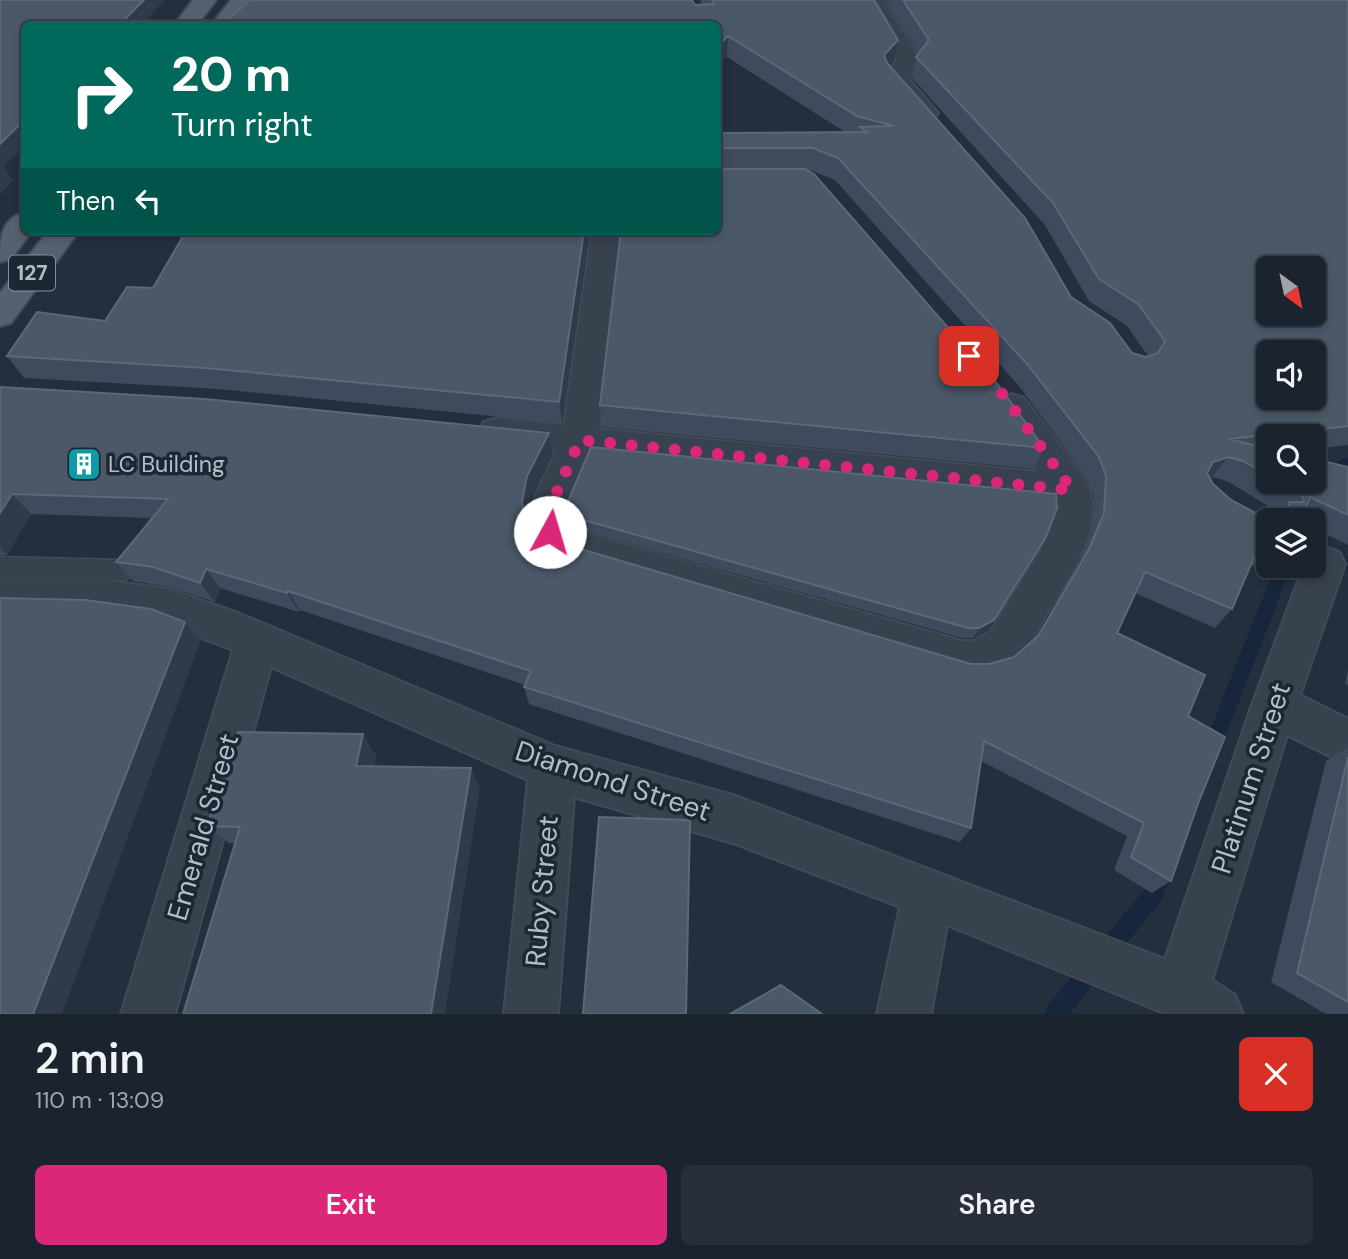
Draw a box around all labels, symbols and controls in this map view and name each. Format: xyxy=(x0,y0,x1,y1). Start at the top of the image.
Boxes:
text: 20 m xyxy=(171,42,291,106)
icon: right xyxy=(56,49,147,140)
text: Turn right xyxy=(171,104,313,146)
icon: left xyxy=(129,182,167,220)
text: Then xyxy=(56,184,115,218)
road number: 127 xyxy=(9,256,55,290)
north arrow xyxy=(1256,256,1326,326)
map controls xyxy=(1256,256,1326,578)
pin xyxy=(939,326,999,386)
icon: arrive xyxy=(950,337,988,375)
button: sound xyxy=(1256,340,1326,410)
button: search xyxy=(1256,424,1326,494)
building icon: LC Building xyxy=(65,445,103,483)
place label: LC Building xyxy=(108,449,225,479)
position arrow xyxy=(513,495,587,569)
button: layers xyxy=(1256,508,1326,578)
street label: Platinum Street xyxy=(1203,678,1299,878)
street label: Emerald Street xyxy=(159,729,247,925)
street label: Diamond Street xyxy=(511,732,715,830)
street label: Ruby Street xyxy=(517,814,567,968)
text: 2 min xyxy=(35,1031,145,1086)
button: close xyxy=(1239,1037,1313,1111)
text: 110 m · 13:09 xyxy=(35,1085,164,1115)
button: Exit xyxy=(35,1165,667,1245)
button: Share xyxy=(681,1165,1313,1245)

